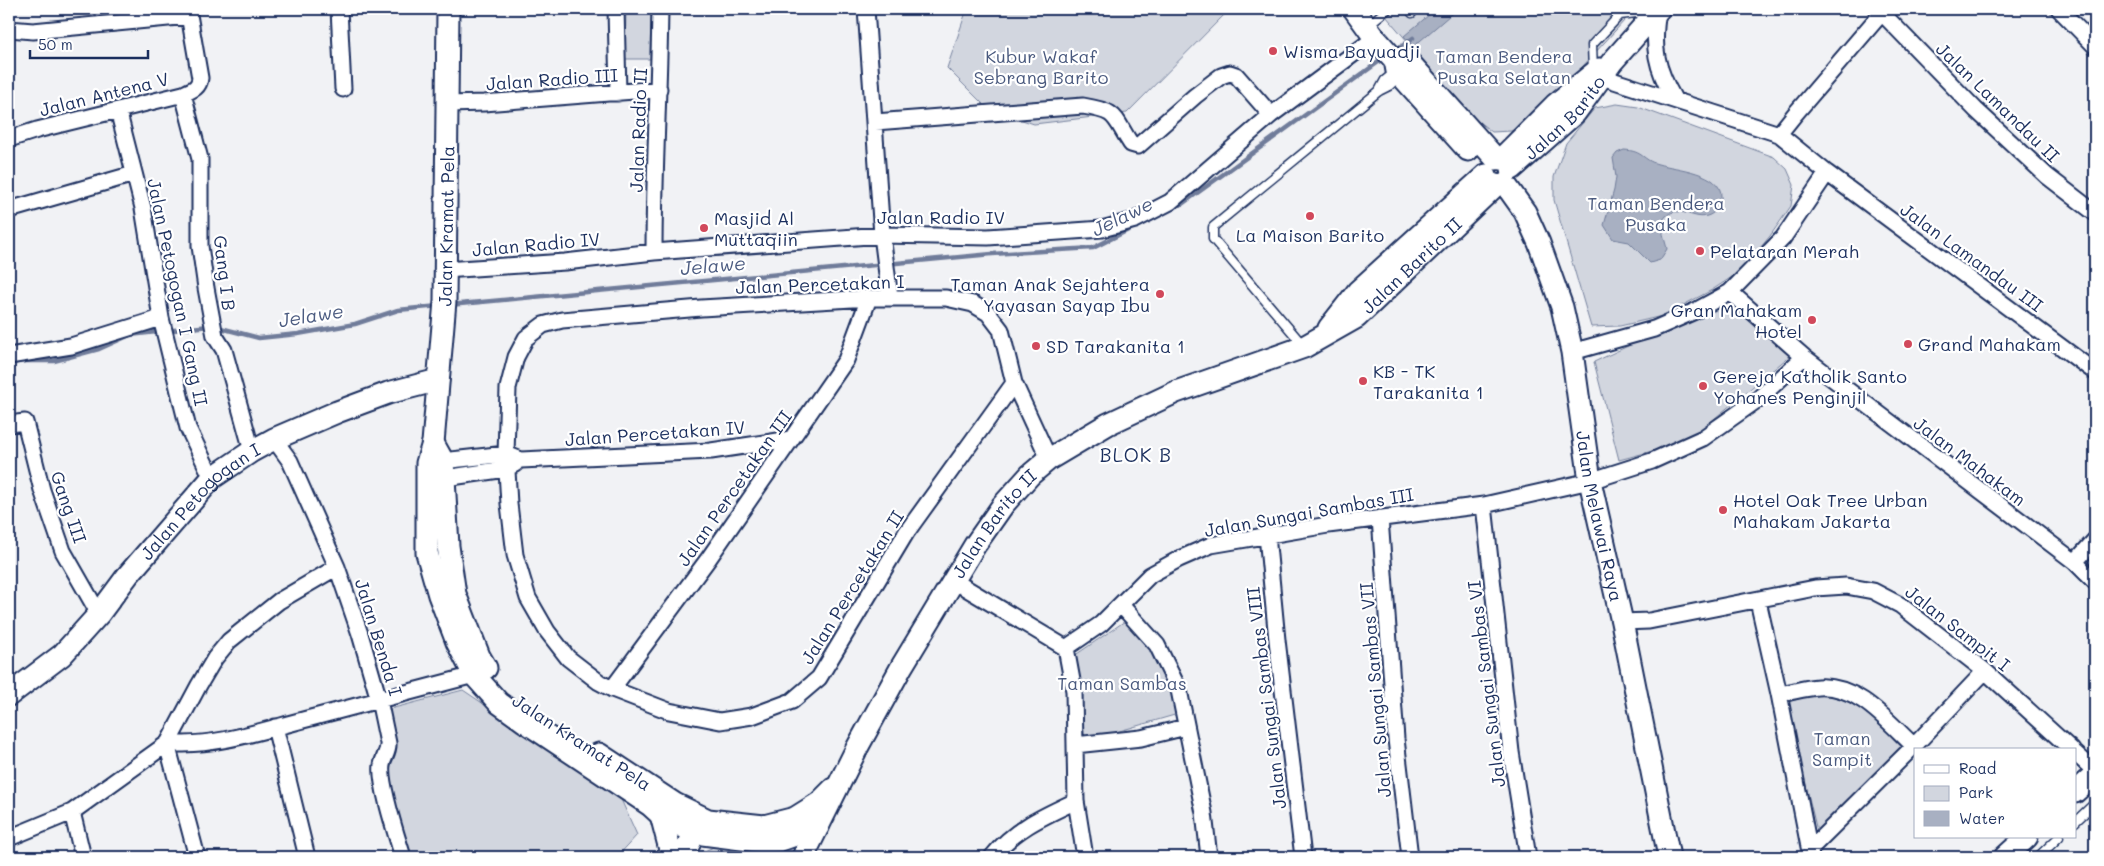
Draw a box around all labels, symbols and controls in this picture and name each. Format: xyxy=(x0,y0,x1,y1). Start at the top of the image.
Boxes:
scale bar xyxy=(30,28,148,60)
text: 50 m xyxy=(38,34,73,54)
street label: Jalan Lamandau II xyxy=(1931,37,2065,167)
place label: Wisma Bayuadji xyxy=(1283,39,1420,63)
park label: Kubur Wakaf Sebrang Barito xyxy=(974,44,1109,89)
park label: Taman Bendera Pusaka Selatan xyxy=(1435,44,1573,89)
marker: Wisma Bayuadji xyxy=(1267,45,1279,57)
street label: Jalan Radio III xyxy=(485,62,619,96)
street label: Jalan Antena V xyxy=(37,66,171,122)
street label: Jalan Radio II xyxy=(624,67,652,193)
street label: Jalan Barito xyxy=(1519,70,1611,165)
street label: Jalan Kramat Pela xyxy=(433,145,459,307)
street label: Jalan Petogogan I Gang II xyxy=(142,176,214,408)
water label: Jelawe xyxy=(1087,190,1157,242)
park label: Taman Bendera Pusaka xyxy=(1587,191,1725,236)
street label: Jalan Lamandau III xyxy=(1896,197,2048,317)
street label: Jalan Radio IV xyxy=(877,205,1005,229)
place label: Masjid Al Muttaqiin xyxy=(714,206,798,251)
marker: La Maison Barito xyxy=(1304,210,1316,222)
street label: Jalan Barito II xyxy=(1356,212,1467,319)
marker: Masjid Al Muttaqiin xyxy=(698,222,710,234)
place label: La Maison Barito xyxy=(1236,223,1384,247)
street label: Jalan Radio IV xyxy=(471,226,601,262)
street label: Gang I B xyxy=(208,234,242,312)
place label: Pelataran Merah xyxy=(1710,239,1859,263)
marker: Pelataran Merah xyxy=(1694,245,1706,257)
water label: Jelawe xyxy=(679,250,747,280)
street label: Jalan Percetakan I xyxy=(735,269,905,299)
place label: Taman Anak Sejahtera Yayasan Sayap Ibu xyxy=(951,272,1150,317)
marker: Taman Anak Sejahtera Yayasan Sayap Ibu xyxy=(1154,288,1166,300)
water label: Jelawe xyxy=(277,298,345,332)
place label: Gran Mahakam Hotel xyxy=(1671,298,1802,343)
marker: Gran Mahakam Hotel xyxy=(1806,314,1818,326)
place label: Grand Mahakam xyxy=(1918,332,2061,356)
place label: SD Tarakanita 1 xyxy=(1046,334,1185,358)
marker: Grand Mahakam xyxy=(1902,338,1914,350)
marker: SD Tarakanita 1 xyxy=(1030,340,1042,352)
place label: KB - TK Tarakanita 1 xyxy=(1373,359,1484,404)
place label: Gereja Katholik Santo Yohanes Penginjil xyxy=(1713,364,1907,409)
marker: KB - TK Tarakanita 1 xyxy=(1357,375,1369,387)
marker: Gereja Katholik Santo Yohanes Penginjil xyxy=(1697,380,1709,392)
street label: Jalan Percetakan III xyxy=(671,405,797,571)
street label: Jalan Mahakam xyxy=(1909,411,2031,511)
street label: Jalan Percetakan IV xyxy=(564,415,746,451)
street label: Jalan Melawai Raya xyxy=(1571,429,1629,604)
street label: Jalan Petogogan I xyxy=(135,437,264,565)
district label: BLOK B xyxy=(1100,442,1172,467)
street label: Jalan Barito II xyxy=(946,463,1041,582)
street label: Gang III xyxy=(46,468,92,546)
street label: Jalan Sungai Sambas III xyxy=(1203,482,1416,542)
place label: Hotel Oak Tree Urban Mahakam Jakarta xyxy=(1733,488,1927,533)
marker: Hotel Oak Tree Urban Mahakam Jakarta xyxy=(1717,504,1729,516)
street label: Jalan Percetakan II xyxy=(795,506,909,668)
street label: Jalan Benda I xyxy=(350,576,408,699)
street label: Jalan Sungai Sambas VI xyxy=(1461,579,1511,789)
street label: Jalan Sampit I xyxy=(1901,580,2015,676)
street label: Jalan Sungai Sambas VII xyxy=(1354,581,1396,798)
street label: Jalan Sungai Sambas VIII xyxy=(1240,585,1292,810)
park label: Taman Sambas xyxy=(1057,671,1187,695)
street label: Jalan Kramat Pela xyxy=(508,688,656,796)
park label: Taman Sampit xyxy=(1812,726,1872,771)
legend xyxy=(1914,748,2076,838)
text: Road xyxy=(1959,758,1996,778)
text: Park xyxy=(1959,782,1993,802)
text: Water xyxy=(1959,808,2005,828)

